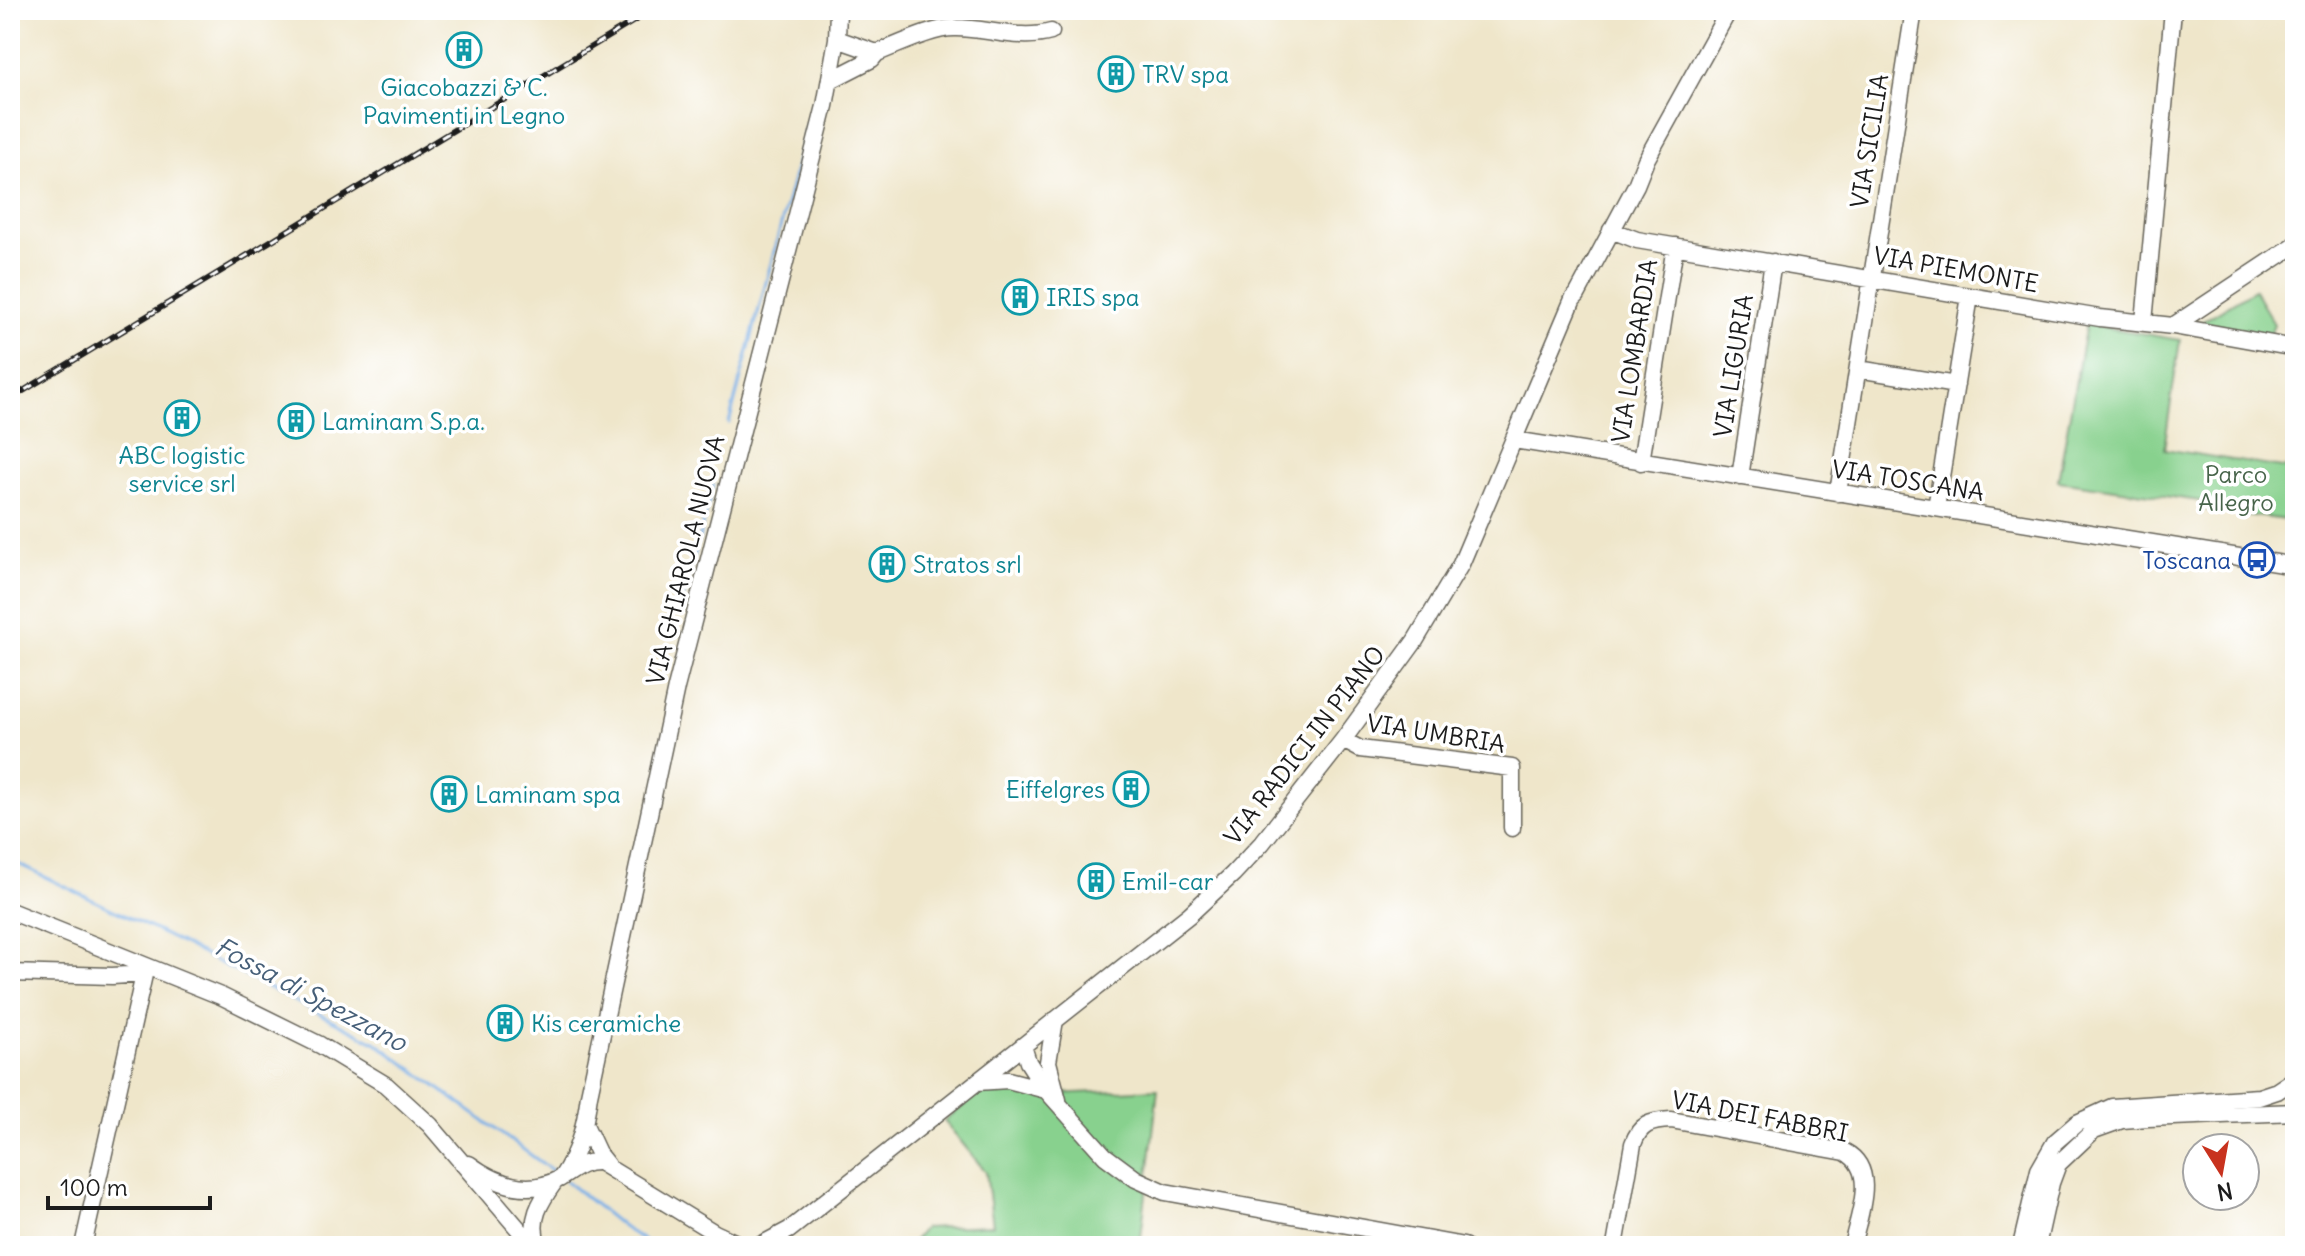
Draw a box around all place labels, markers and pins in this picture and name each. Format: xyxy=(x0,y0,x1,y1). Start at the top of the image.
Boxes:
building icon: Giacobazzi & C. Pavimenti in Legno xyxy=(445,31,483,69)
building icon: TRV spa xyxy=(1097,55,1135,93)
place label: TRV spa xyxy=(1142,59,1229,89)
place label: Giacobazzi & C. Pavimenti in Legno xyxy=(363,72,565,130)
building icon: IRIS spa xyxy=(1001,278,1039,316)
place label: IRIS spa xyxy=(1046,282,1140,312)
building icon: ABC logistic service srl xyxy=(163,399,201,437)
building icon: Laminam S.p.a. xyxy=(277,402,315,440)
place label: Laminam S.p.a. xyxy=(322,406,485,436)
place label: ABC logistic service srl xyxy=(119,440,245,498)
bus stop icon: Toscana xyxy=(2238,541,2276,579)
building icon: Stratos srl xyxy=(868,545,906,583)
place label: Toscana xyxy=(2142,545,2231,575)
place label: Stratos srl xyxy=(913,549,1022,579)
building icon: Eiffelgres xyxy=(1112,770,1150,808)
place label: Eiffelgres xyxy=(1006,774,1105,804)
building icon: Laminam spa xyxy=(430,775,468,813)
place label: Laminam spa xyxy=(475,779,621,809)
building icon: Emil-car xyxy=(1077,862,1115,900)
place label: Emil-car xyxy=(1122,866,1214,896)
building icon: Kis ceramiche xyxy=(486,1004,524,1042)
place label: Kis ceramiche xyxy=(531,1008,681,1038)

